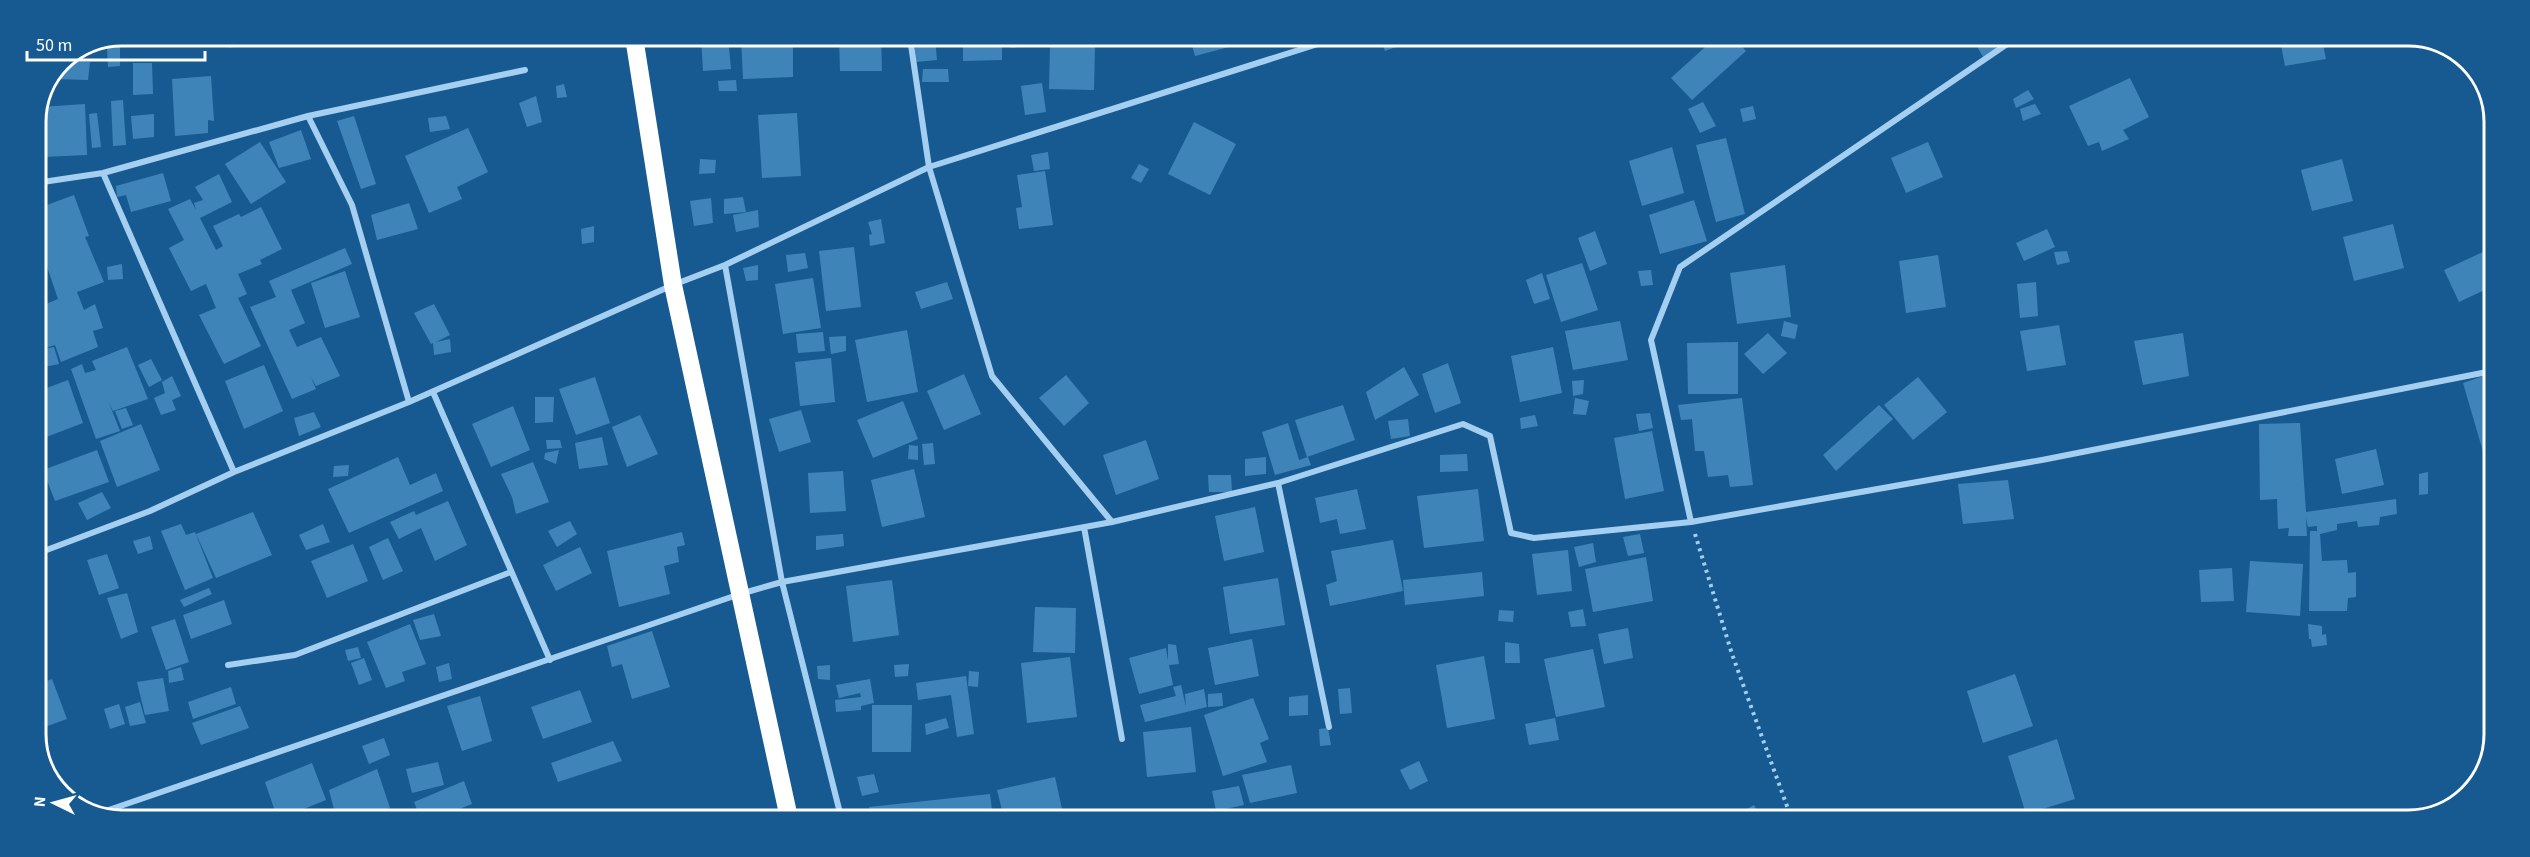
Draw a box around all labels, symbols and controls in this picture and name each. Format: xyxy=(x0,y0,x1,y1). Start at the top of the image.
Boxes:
scale bar xyxy=(27,24,206,62)
text: 50 m xyxy=(36,33,72,58)
north arrow xyxy=(24,773,84,833)
text: N xyxy=(29,796,51,808)

